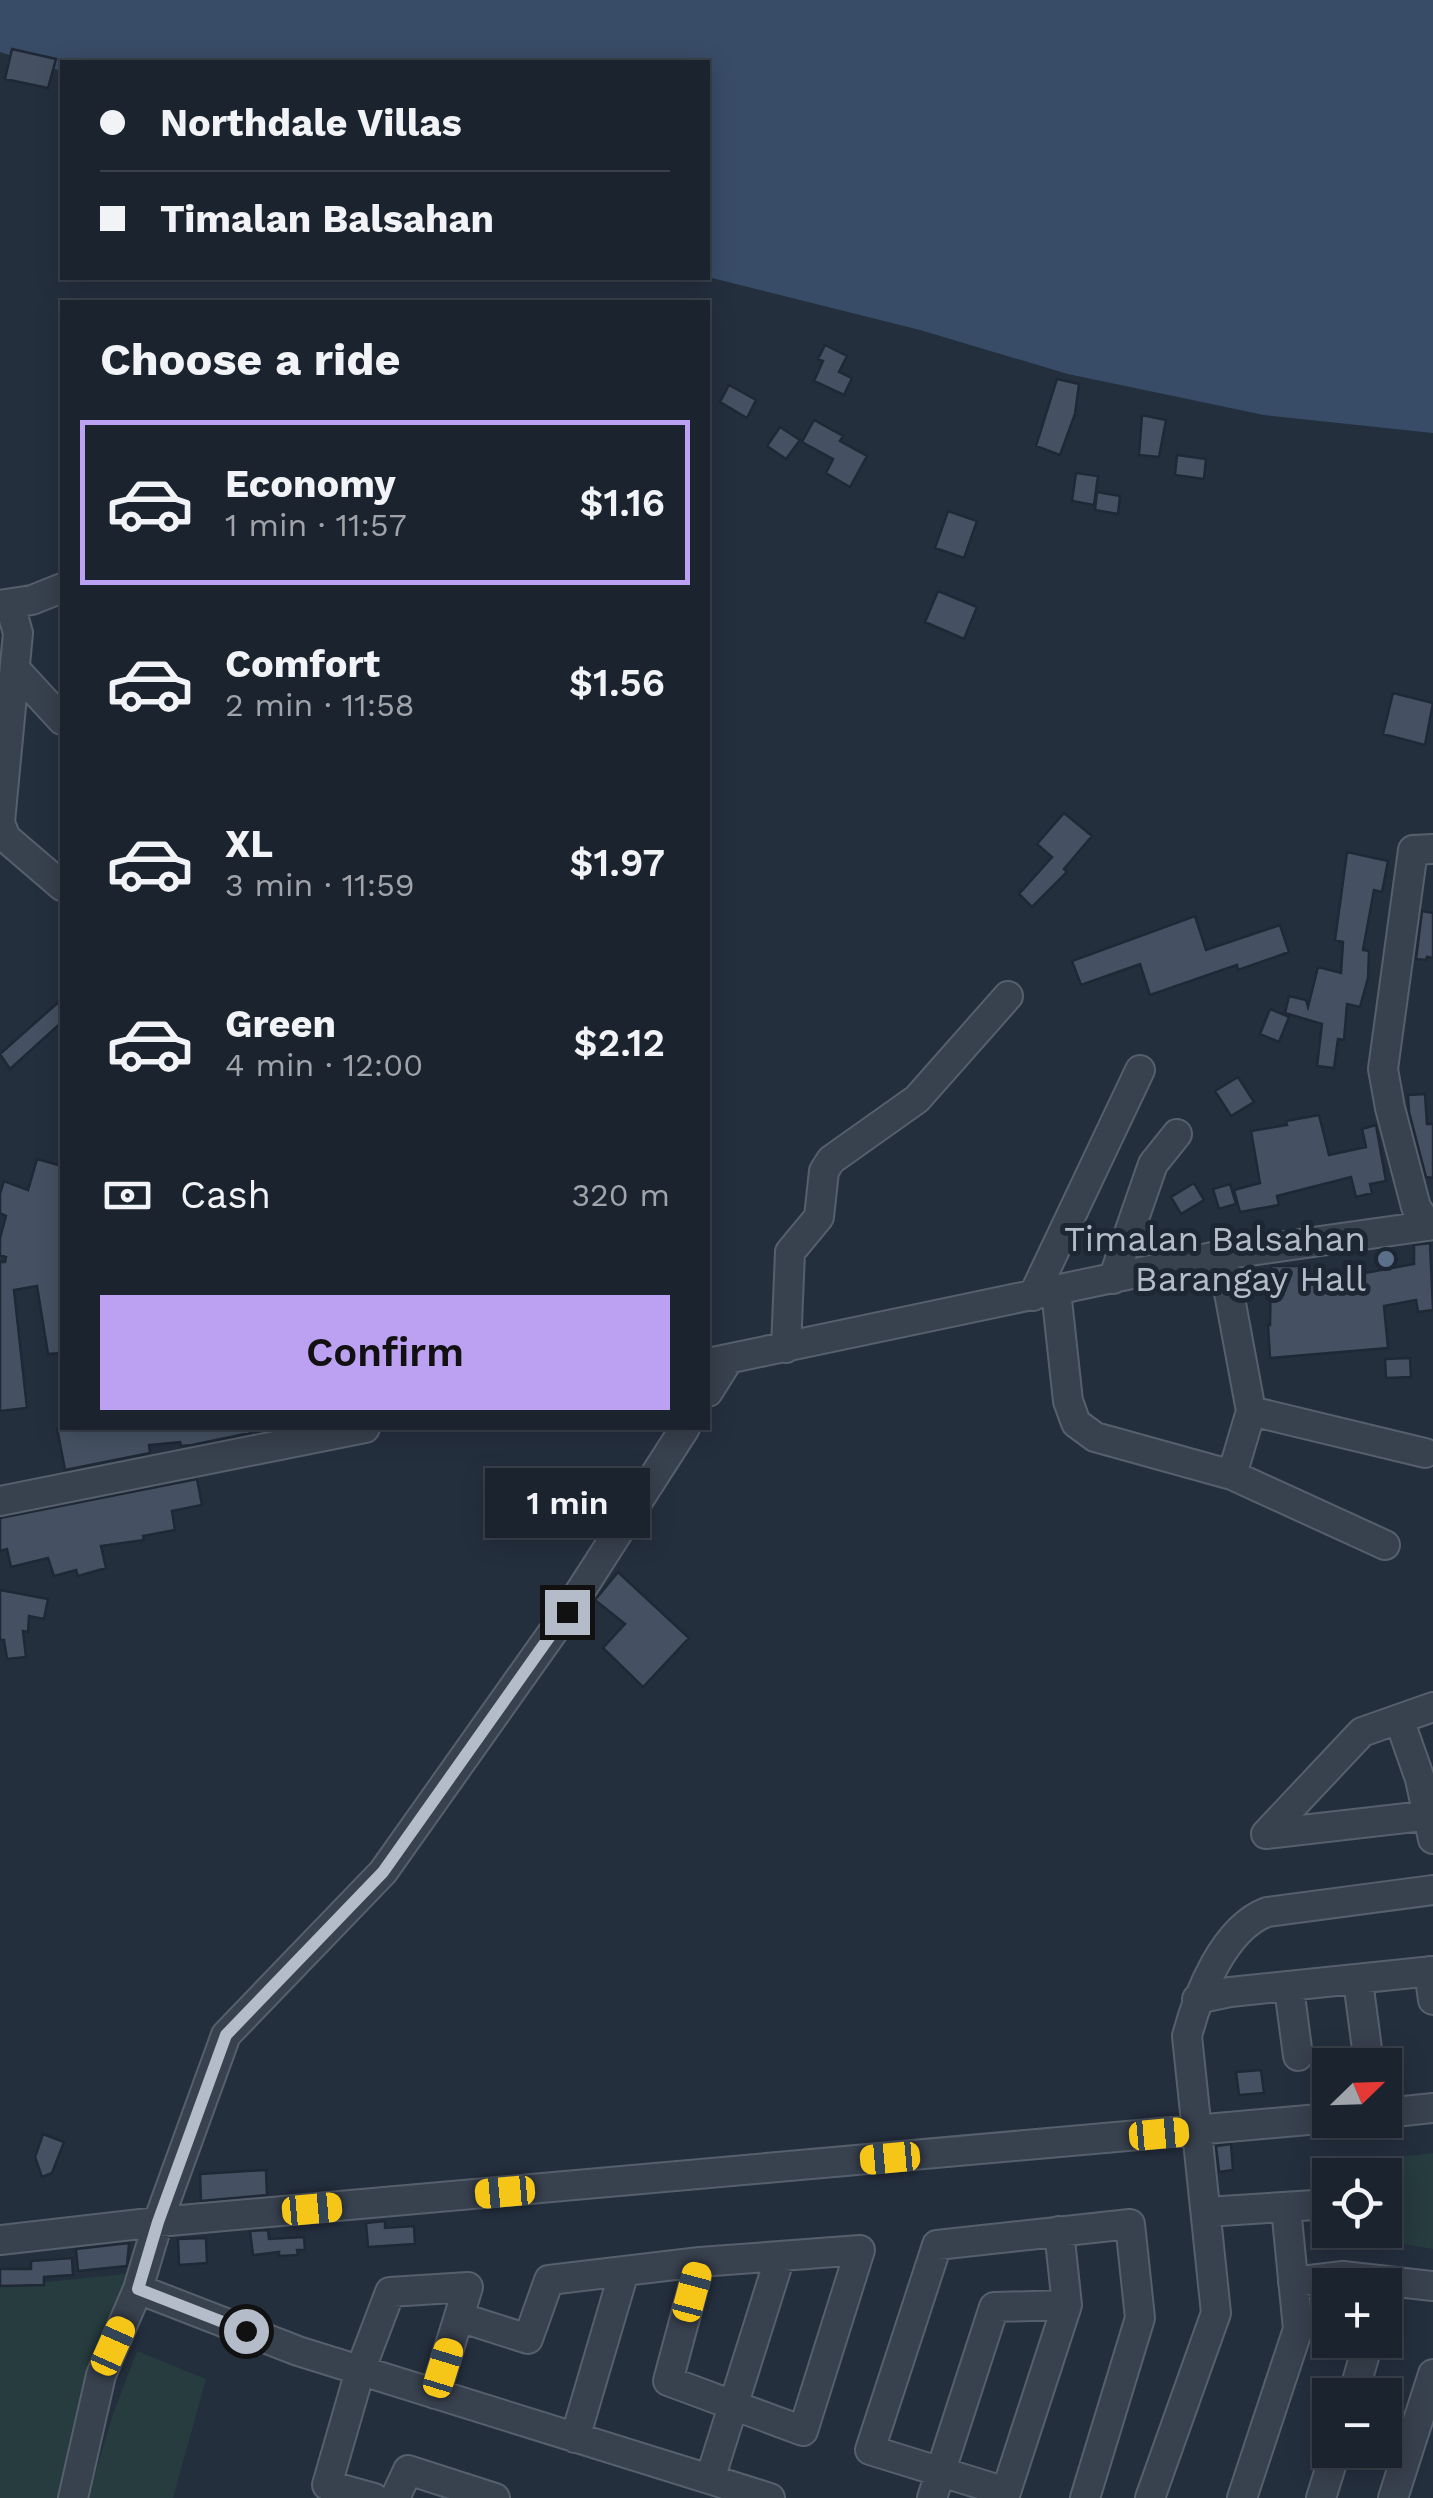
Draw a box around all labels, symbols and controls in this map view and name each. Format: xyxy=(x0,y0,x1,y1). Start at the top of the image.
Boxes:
text: Northdale Villas xyxy=(160,101,462,145)
text: Timalan Balsahan xyxy=(160,197,494,241)
text: Choose a ride xyxy=(100,333,400,386)
icon: car xyxy=(105,458,195,548)
text: Economy xyxy=(225,462,396,506)
text: $1.16 xyxy=(579,481,665,525)
text: 1 min · 11:57 xyxy=(225,506,407,544)
icon: car xyxy=(105,638,195,728)
text: Comfort xyxy=(225,642,380,686)
text: $1.56 xyxy=(569,661,665,705)
text: 2 min · 11:58 xyxy=(225,686,415,724)
icon: car xyxy=(105,818,195,908)
text: XL xyxy=(225,822,273,866)
text: $1.97 xyxy=(569,841,665,885)
text: 3 min · 11:59 xyxy=(225,866,415,904)
icon: car xyxy=(105,998,195,1088)
text: Green xyxy=(225,1002,336,1046)
text: $2.12 xyxy=(574,1021,665,1065)
text: 4 min · 12:00 xyxy=(225,1046,423,1084)
icon: cash xyxy=(100,1168,155,1223)
text: Cash xyxy=(180,1173,271,1217)
text: 320 m xyxy=(571,1176,670,1214)
place label: Timalan Balsahan Barangay Hall xyxy=(1064,1218,1366,1300)
marker: Timalan Balsahan Barangay Hall xyxy=(1375,1248,1397,1270)
button: Confirm xyxy=(100,1295,670,1410)
callout: 1 min xyxy=(484,1467,650,1537)
text: 1 min xyxy=(526,1484,609,1522)
route end xyxy=(545,1590,590,1635)
north arrow xyxy=(1312,2048,1402,2138)
map controls xyxy=(1312,2048,1402,2468)
car xyxy=(1128,2116,1190,2152)
car xyxy=(859,2140,921,2176)
button: locate xyxy=(1312,2158,1402,2248)
car xyxy=(474,2174,536,2210)
car xyxy=(281,2191,343,2227)
car xyxy=(670,2259,714,2325)
button: + xyxy=(1312,2268,1402,2358)
route start xyxy=(224,2309,269,2354)
car xyxy=(87,2312,139,2380)
car xyxy=(420,2335,466,2401)
button: − xyxy=(1312,2378,1402,2468)

